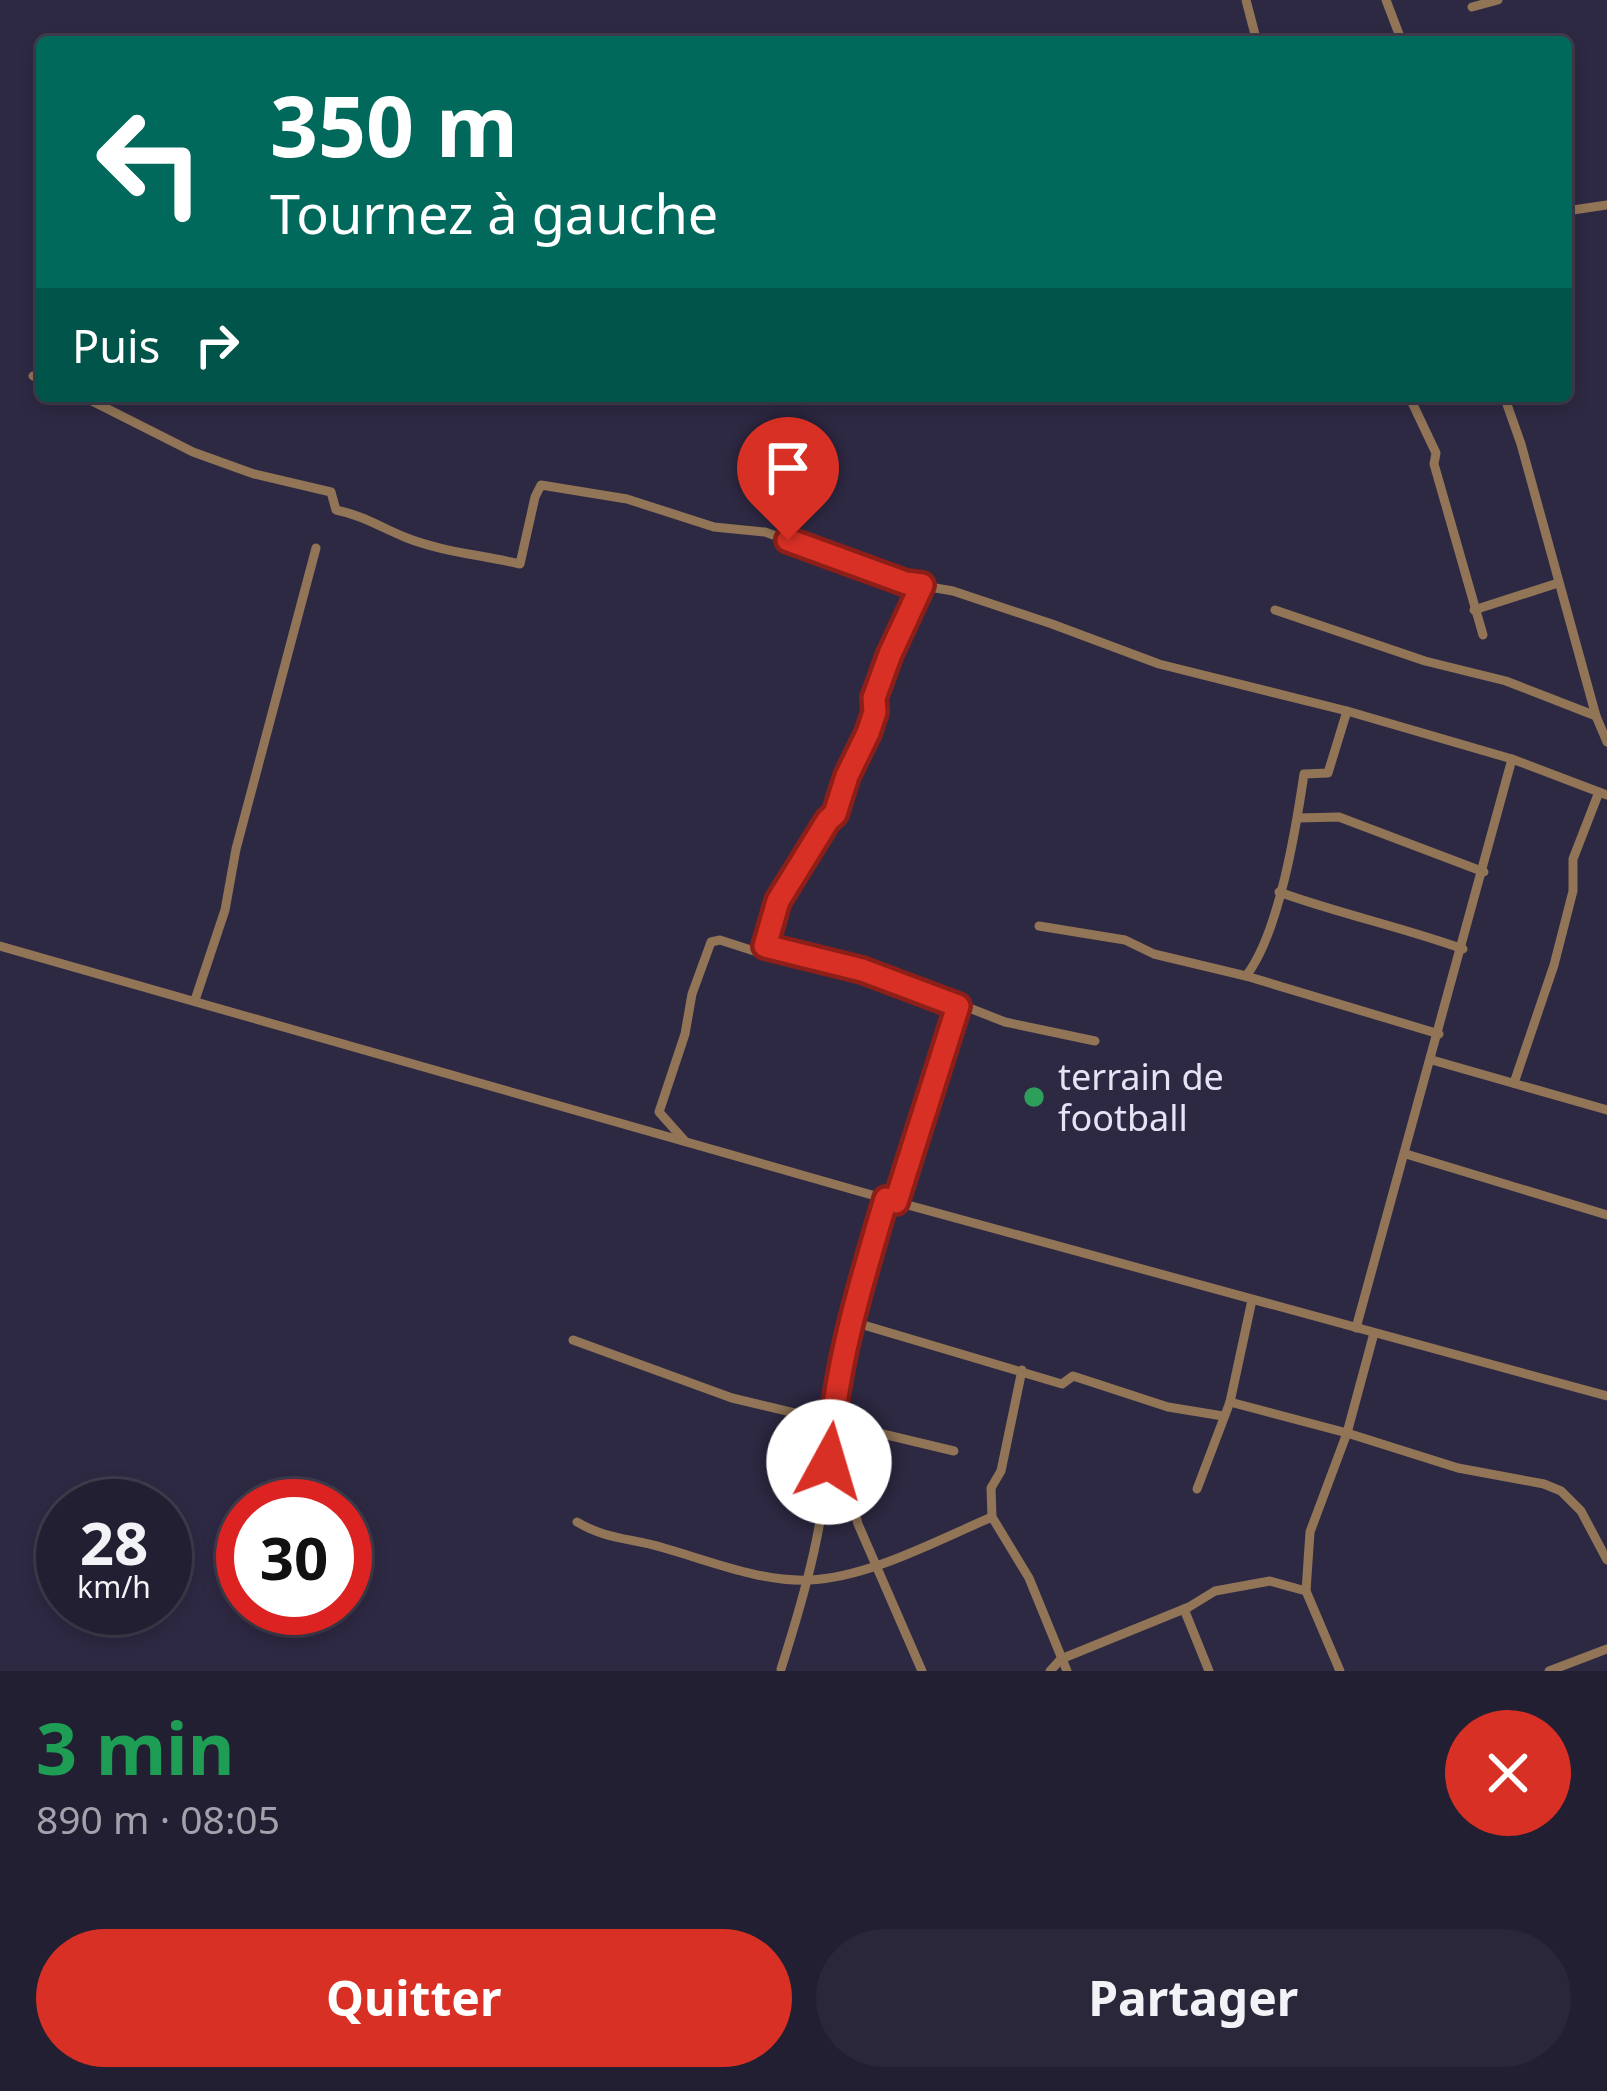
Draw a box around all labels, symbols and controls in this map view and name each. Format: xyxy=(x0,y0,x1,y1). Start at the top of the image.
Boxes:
text: 350 m xyxy=(270,67,518,182)
icon: left xyxy=(72,84,228,240)
text: Tournez à gauche xyxy=(270,176,718,250)
icon: right xyxy=(184,312,250,378)
text: Puis xyxy=(72,315,160,376)
pin xyxy=(737,417,839,540)
icon: arrive xyxy=(755,435,821,501)
place label: terrain de football xyxy=(1058,1052,1224,1142)
marker: terrain de football xyxy=(1021,1084,1047,1110)
position arrow xyxy=(766,1399,892,1525)
speed limit sign: 30 xyxy=(216,1479,372,1635)
text: 28 xyxy=(80,1501,148,1583)
text: km/h xyxy=(77,1566,151,1607)
text: 3 min xyxy=(36,1698,234,1796)
button: close xyxy=(1445,1710,1571,1836)
text: 890 m · 08:05 xyxy=(36,1792,280,1845)
button: Quitter xyxy=(36,1929,792,2067)
button: Partager xyxy=(816,1929,1571,2067)

